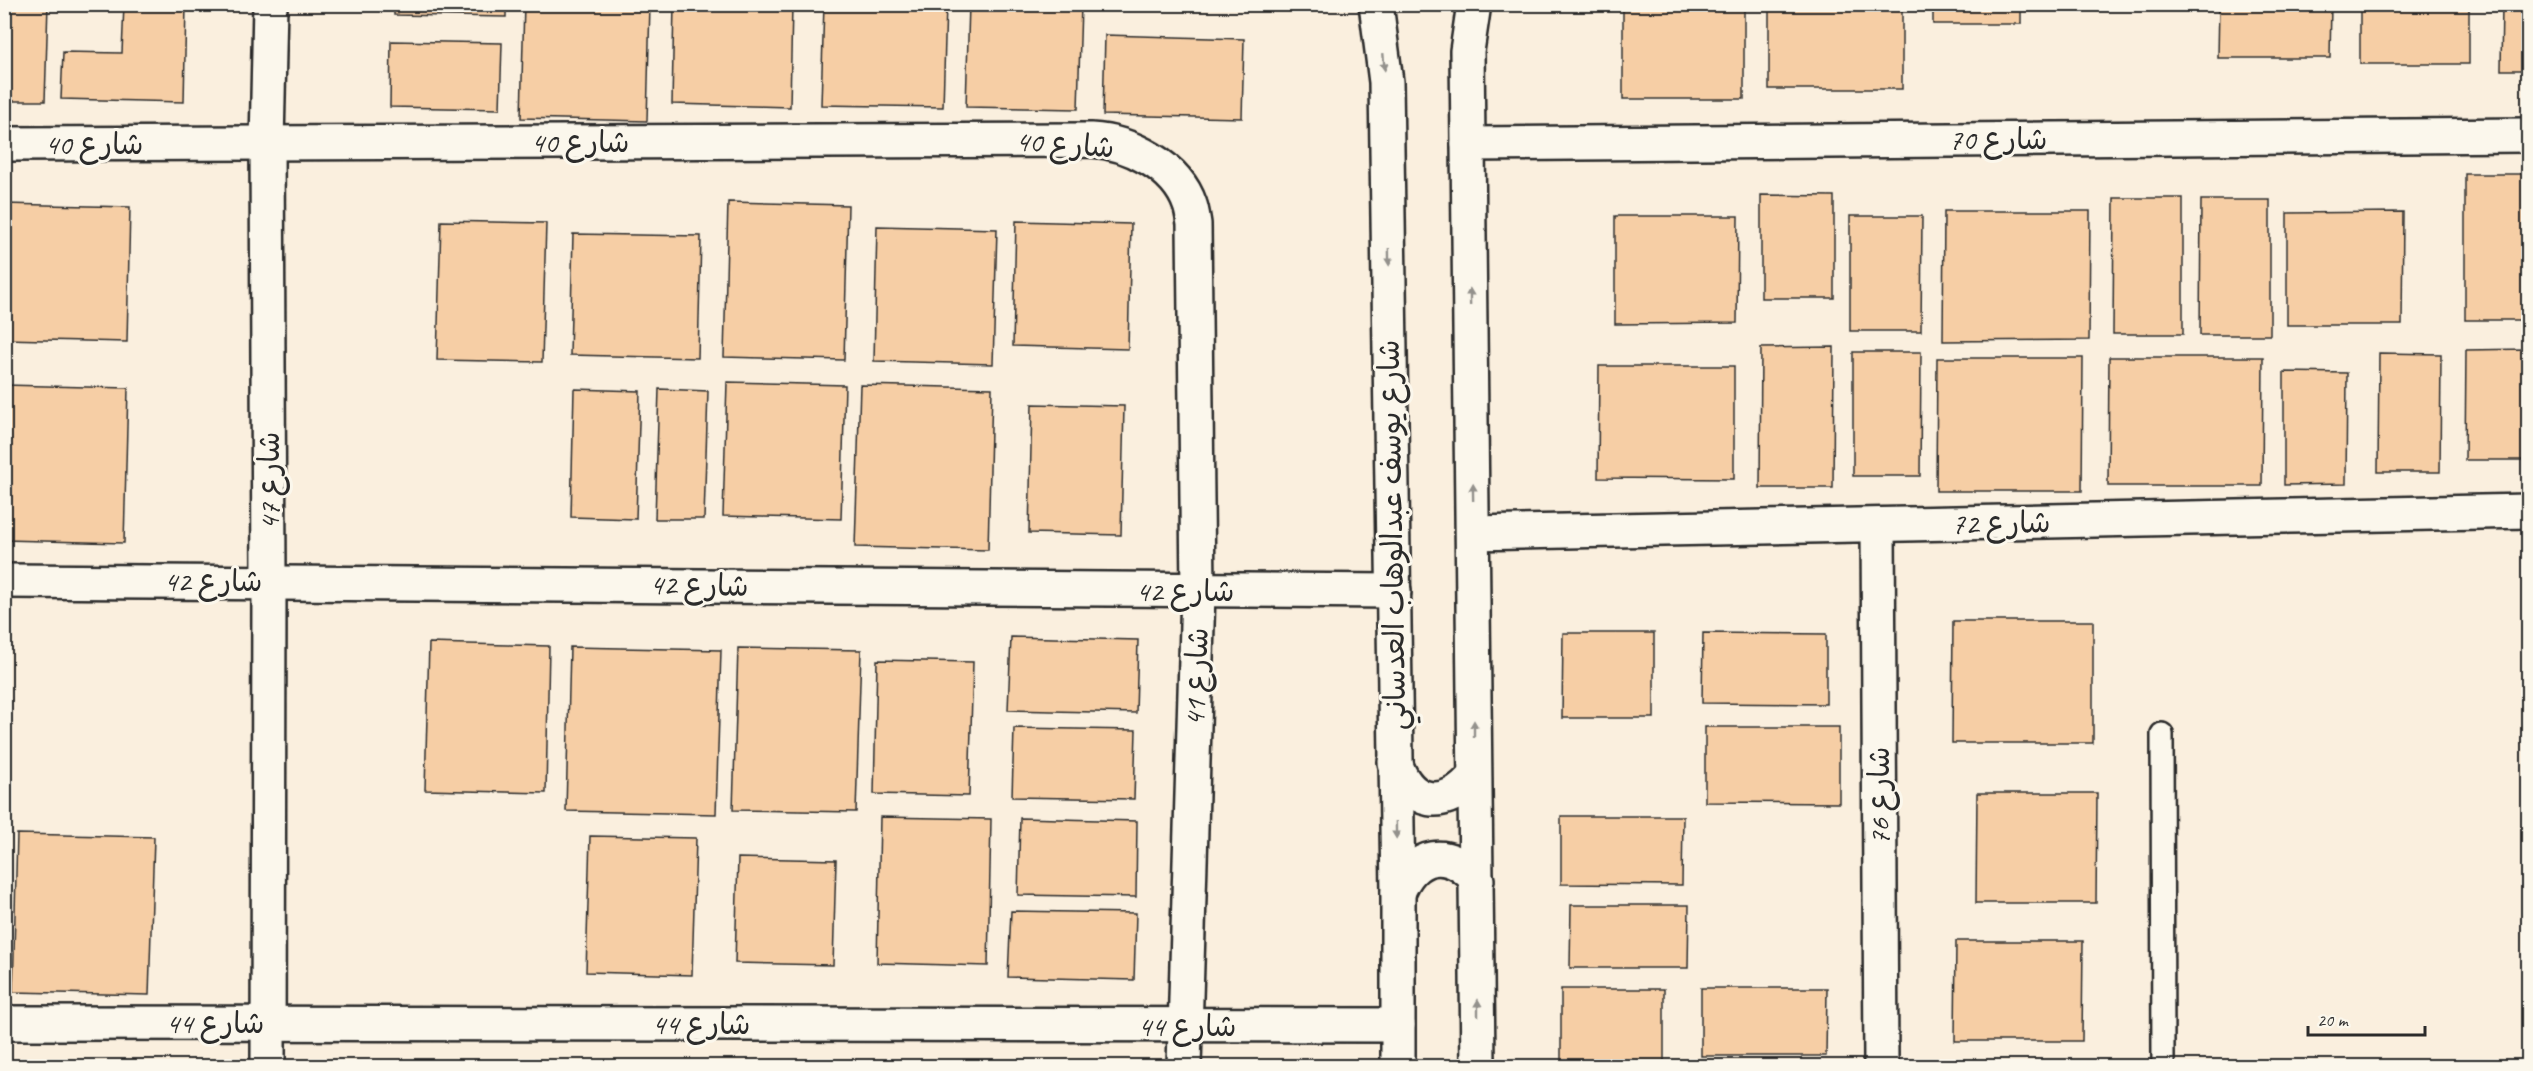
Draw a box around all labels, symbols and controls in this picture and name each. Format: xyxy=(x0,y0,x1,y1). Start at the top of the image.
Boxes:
one-way arrow xyxy=(1379,53,1389,72)
street label: شارع 70 xyxy=(1948,120,2048,160)
street label: شارع 40 xyxy=(1014,122,1116,168)
street label: شارع 40 xyxy=(530,123,630,163)
street label: شارع 40 xyxy=(44,125,144,165)
one-way arrow xyxy=(1384,248,1394,267)
one-way arrow xyxy=(1465,288,1475,307)
street label: شارع يوسف عبدالوهاب العدساني xyxy=(1370,339,1421,731)
street label: شارع 47 xyxy=(250,431,290,531)
one-way arrow xyxy=(1468,483,1477,502)
street label: شارع 72 xyxy=(1951,503,2051,545)
street label: شارع 42 xyxy=(163,562,263,602)
street label: شارع 42 xyxy=(649,565,749,607)
street label: شارع 42 xyxy=(1135,572,1235,612)
street label: شارع 41 xyxy=(1175,627,1219,727)
one-way arrow xyxy=(1469,720,1479,739)
street label: شارع 76 xyxy=(1860,746,1900,846)
one-way arrow xyxy=(1392,821,1401,840)
one-way arrow xyxy=(1473,999,1483,1018)
scale bar xyxy=(2308,999,2425,1037)
street label: شارع 44 xyxy=(165,1004,265,1044)
street label: شارع 44 xyxy=(651,1005,751,1045)
street label: شارع 44 xyxy=(1137,1007,1237,1047)
text: 20 m xyxy=(2317,1009,2350,1031)

